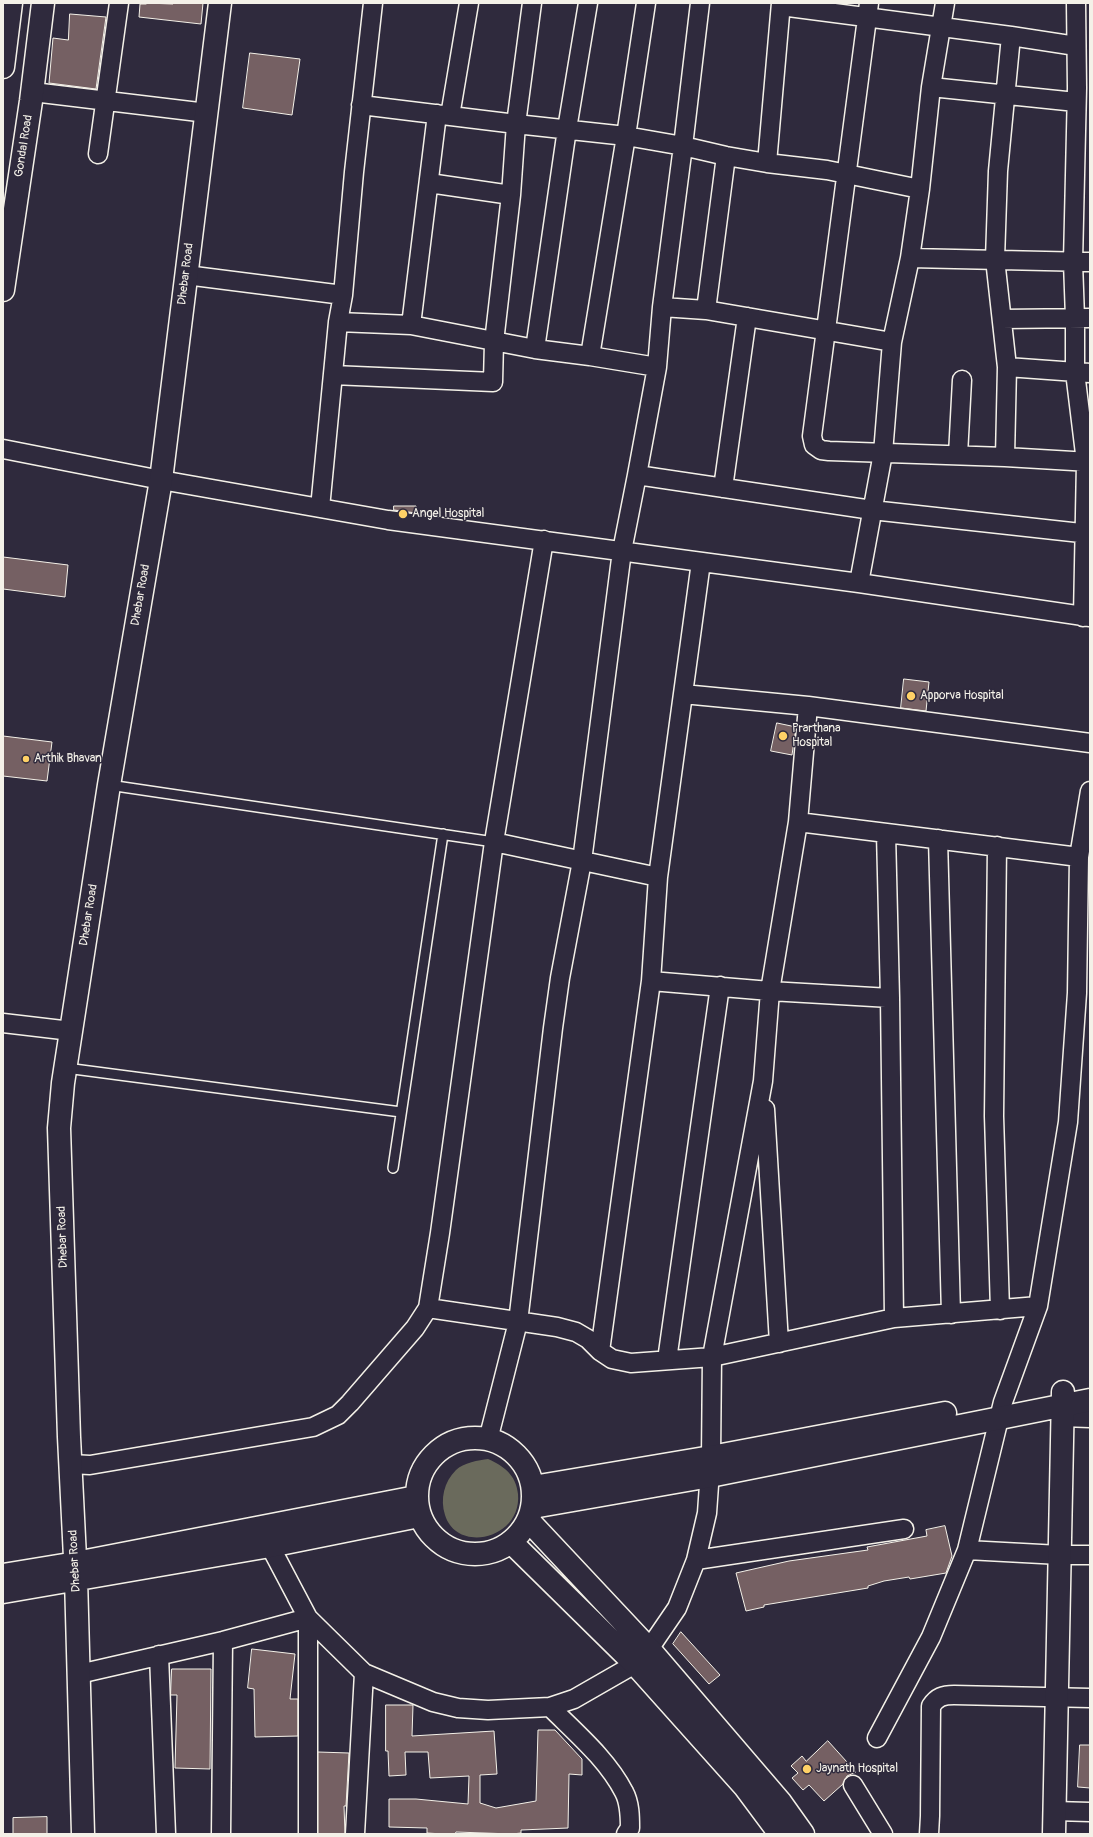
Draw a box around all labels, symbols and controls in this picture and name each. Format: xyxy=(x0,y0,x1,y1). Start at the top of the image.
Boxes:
street label: Gondal Road xyxy=(12,114,36,178)
street label: Dhebar Road xyxy=(175,242,197,306)
place label: Angel Hospital xyxy=(412,507,484,521)
marker: Angel Hospital xyxy=(397,508,409,520)
street label: Dhebar Road xyxy=(129,563,153,627)
place label: Apporva Hospital xyxy=(920,689,1004,703)
marker: Apporva Hospital xyxy=(905,690,917,702)
place label: Prarthana Hospital xyxy=(792,722,841,750)
marker: Prarthana Hospital xyxy=(777,730,789,742)
place label: Arthik Bhavan xyxy=(34,752,102,766)
marker: Arthik Bhavan xyxy=(21,754,31,764)
street label: Dhebar Road xyxy=(77,883,101,947)
street label: Dhebar Road xyxy=(55,1206,71,1268)
street label: Dhebar Road xyxy=(66,1530,84,1592)
place label: Jaynath Hospital xyxy=(816,1762,898,1776)
marker: Jaynath Hospital xyxy=(801,1763,813,1775)

